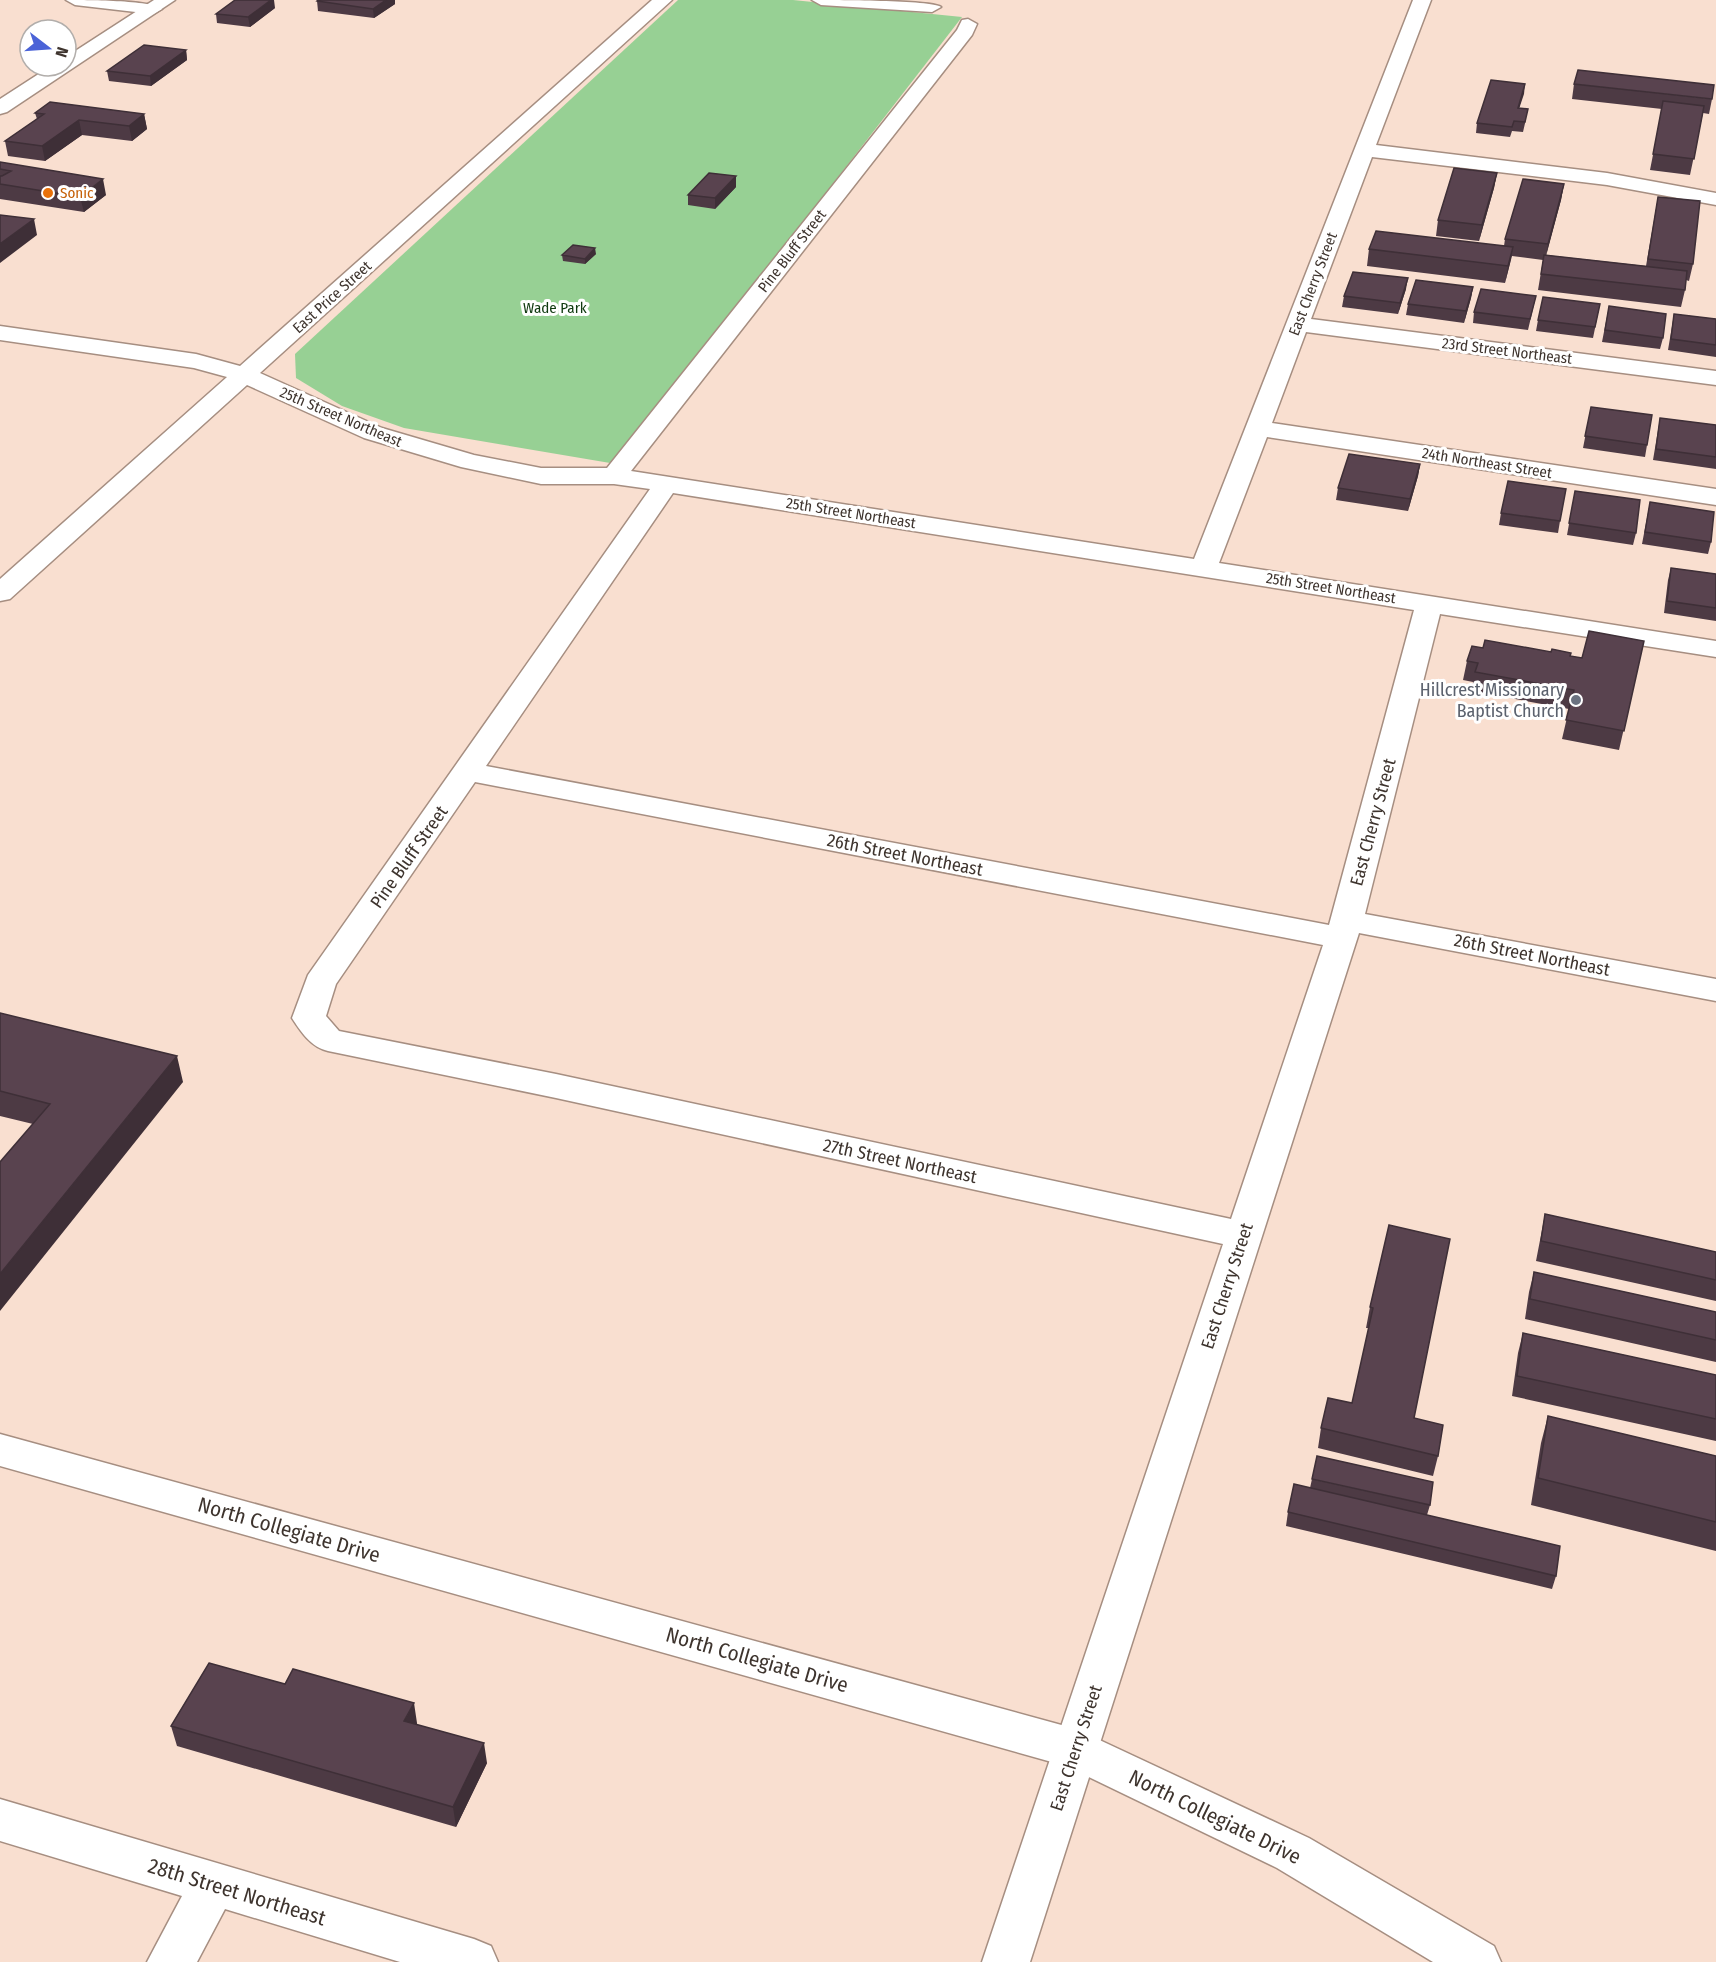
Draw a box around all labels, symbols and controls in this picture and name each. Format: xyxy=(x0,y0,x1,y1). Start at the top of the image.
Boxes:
north arrow xyxy=(18,18,78,78)
text: N xyxy=(51,45,72,60)
place label: Sonic xyxy=(60,184,94,202)
marker: Sonic xyxy=(41,186,55,200)
street label: Pine Bluff Street xyxy=(754,206,830,296)
street label: East Cherry Street xyxy=(1285,230,1341,338)
street label: East Price Street xyxy=(289,257,375,337)
park label: Wade Park xyxy=(523,299,587,317)
street label: 23rd Street Northeast xyxy=(1441,334,1573,368)
street label: 25th Street Northeast xyxy=(277,383,405,451)
street label: 24th Northeast Street xyxy=(1421,444,1553,482)
street label: 25th Street Northeast xyxy=(785,494,917,532)
street label: 25th Street Northeast xyxy=(1265,569,1397,607)
place label: Hillcrest Missionary Baptist Church xyxy=(1420,679,1564,722)
marker: Hillcrest Missionary Baptist Church xyxy=(1569,693,1583,707)
street label: East Cherry Street xyxy=(1345,756,1401,888)
street label: Pine Bluff Street xyxy=(366,801,453,912)
street label: 26th Street Northeast xyxy=(825,829,985,881)
street label: 26th Street Northeast xyxy=(1452,929,1612,981)
street label: 27th Street Northeast xyxy=(821,1134,979,1188)
street label: East Cherry Street xyxy=(1196,1220,1258,1352)
street label: North Collegiate Drive xyxy=(195,1492,383,1568)
street label: North Collegiate Drive xyxy=(663,1622,851,1698)
street label: East Cherry Street xyxy=(1045,1682,1107,1814)
street label: North Collegiate Drive xyxy=(1125,1764,1305,1870)
street label: 28th Street Northeast xyxy=(145,1853,329,1931)

